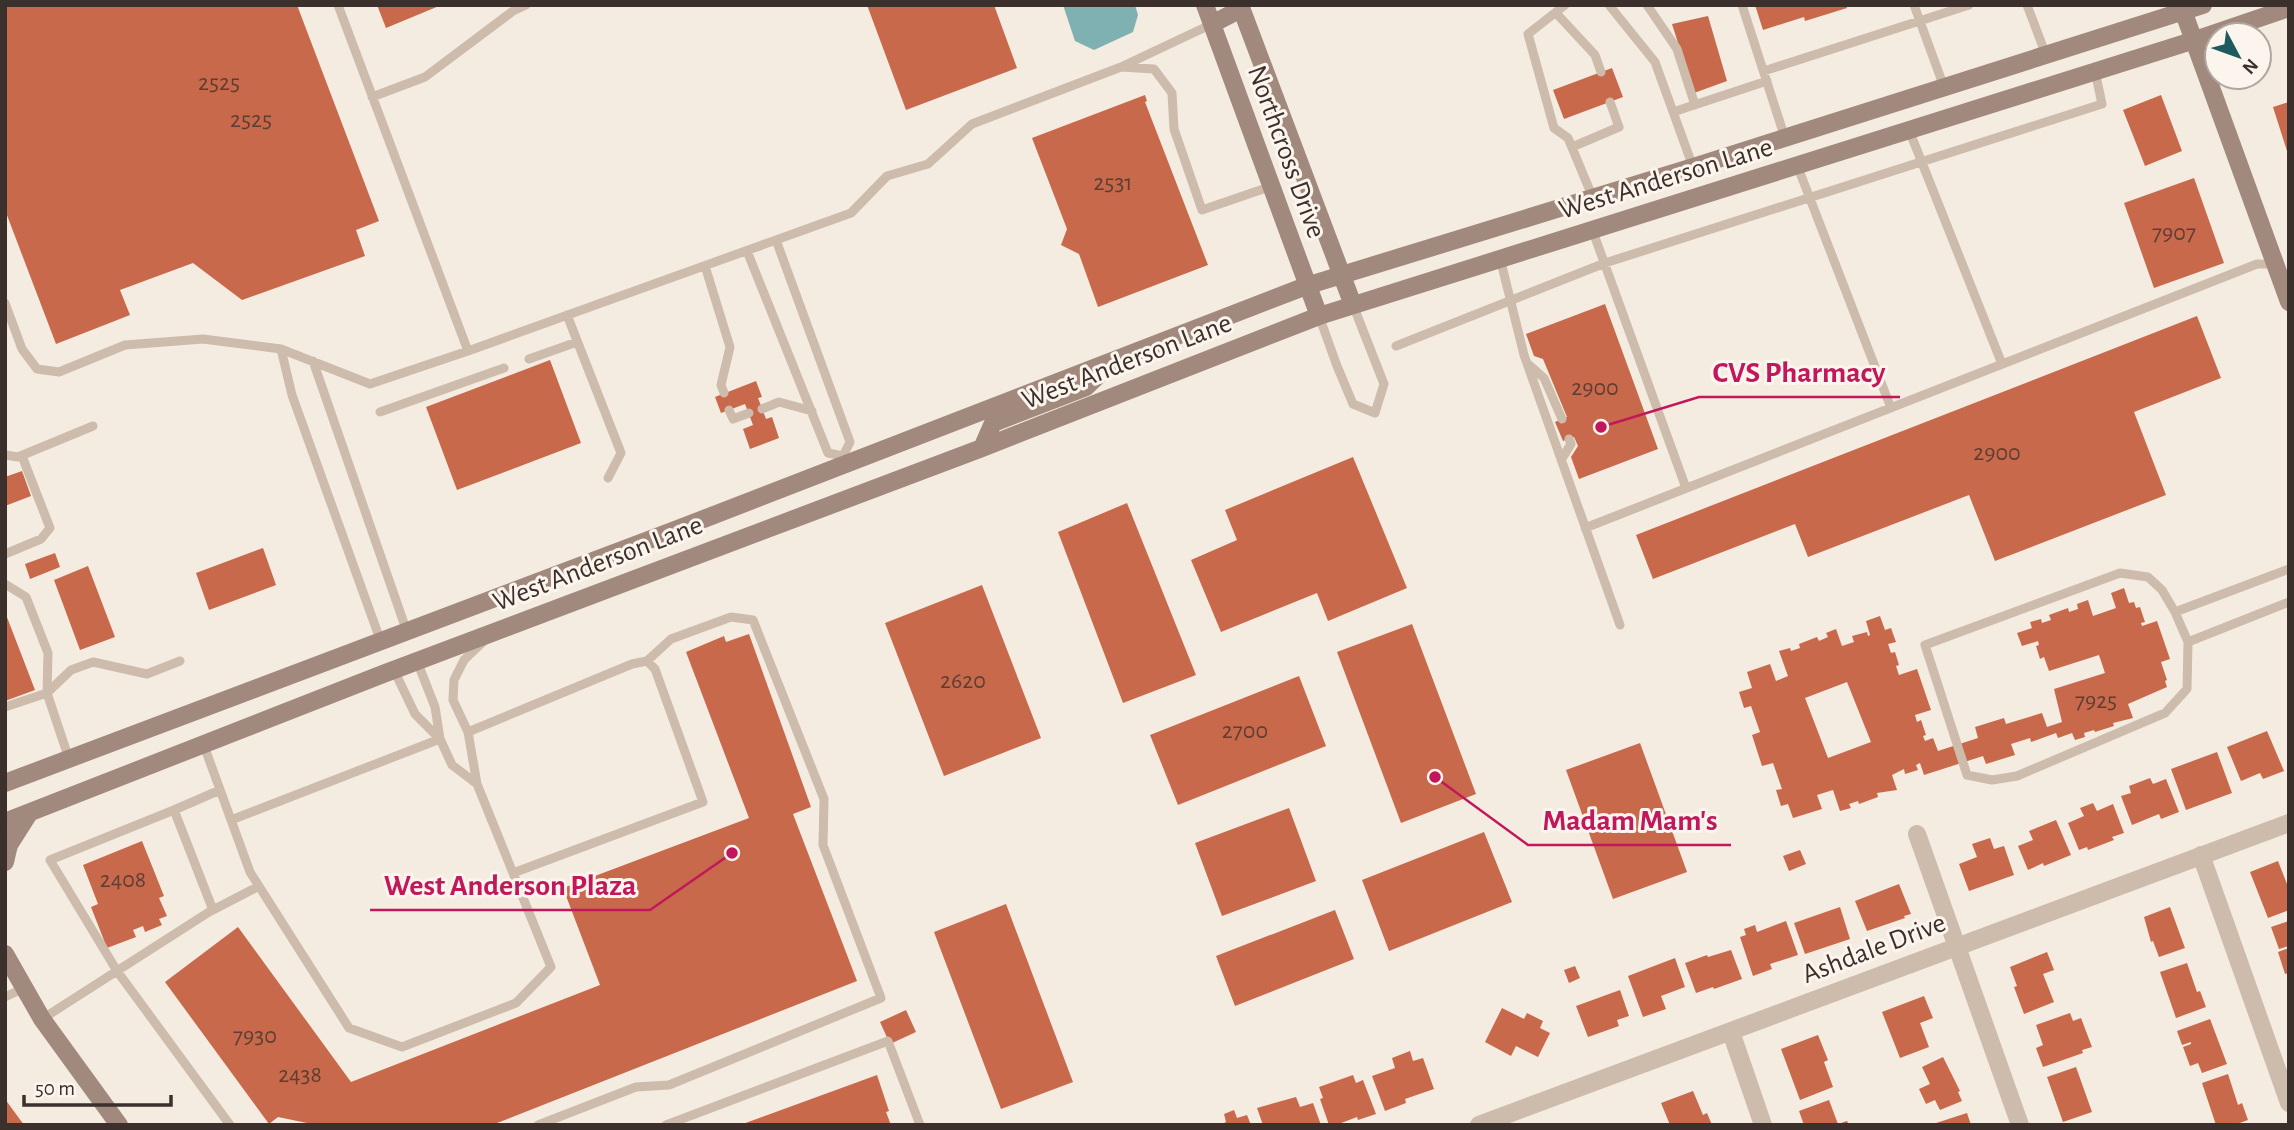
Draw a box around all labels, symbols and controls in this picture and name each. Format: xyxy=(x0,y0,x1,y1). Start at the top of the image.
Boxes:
north arrow xyxy=(2203,21,2273,91)
text: N xyxy=(2238,55,2261,77)
street label: Northcross Drive xyxy=(1242,62,1330,242)
house number: 2525 xyxy=(198,71,240,95)
house number: 2525 xyxy=(230,108,272,132)
street label: West Anderson Lane xyxy=(1556,133,1776,225)
house number: 2531 xyxy=(1093,171,1133,195)
house number: 7907 xyxy=(2152,221,2196,245)
street label: West Anderson Lane xyxy=(1018,309,1236,415)
callout: CVS Pharmacy xyxy=(1699,346,1900,397)
text: CVS Pharmacy xyxy=(1712,358,1886,388)
house number: 2900 xyxy=(1571,376,1619,400)
house number: 2900 xyxy=(1973,441,2021,465)
street label: West Anderson Lane xyxy=(489,511,707,617)
house number: 2620 xyxy=(940,669,986,693)
house number: 7925 xyxy=(2075,689,2117,713)
house number: 2700 xyxy=(1222,719,1268,743)
callout: Madam Mam's xyxy=(1528,794,1731,845)
text: Madam Mam's xyxy=(1543,806,1717,836)
callout: West Anderson Plaza xyxy=(370,859,650,910)
house number: 2408 xyxy=(100,868,146,892)
text: West Anderson Plaza xyxy=(384,871,636,901)
street label: Ashdale Drive xyxy=(1798,909,1950,989)
house number: 7930 xyxy=(233,1024,277,1048)
house number: 2438 xyxy=(278,1063,322,1087)
scale bar xyxy=(24,1064,172,1108)
text: 50 m xyxy=(35,1078,75,1099)

